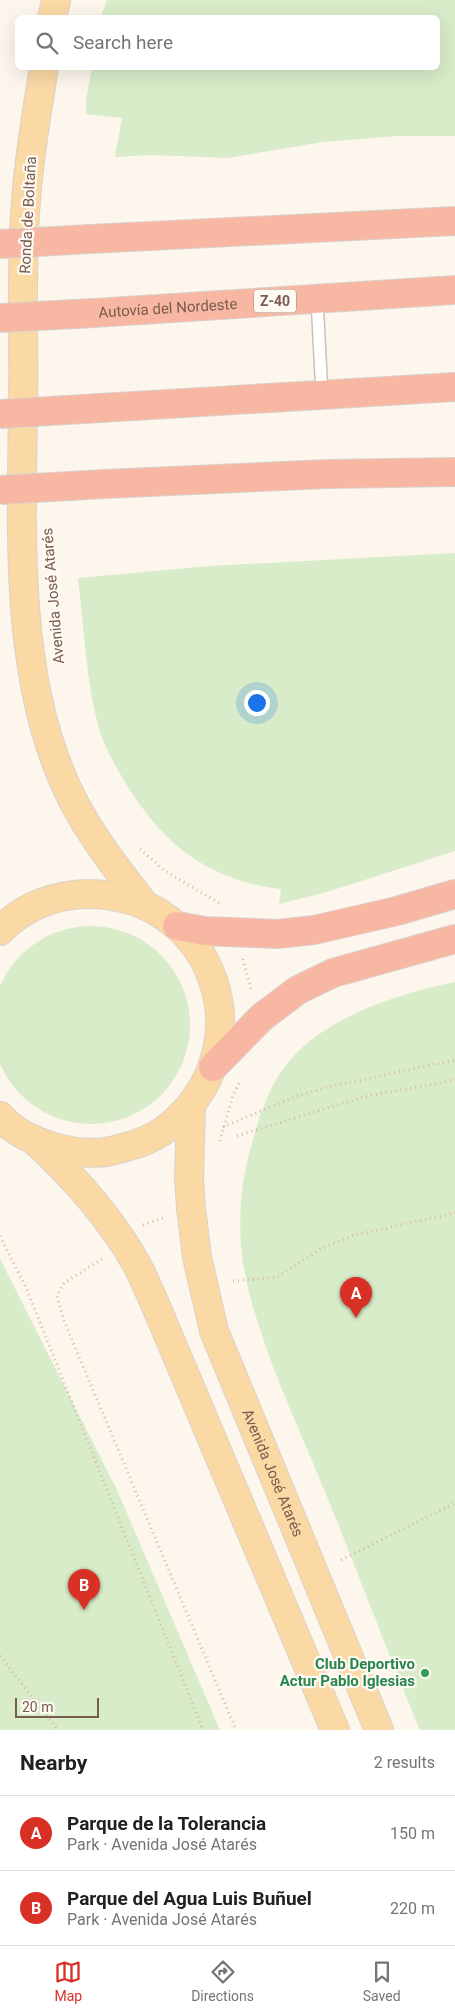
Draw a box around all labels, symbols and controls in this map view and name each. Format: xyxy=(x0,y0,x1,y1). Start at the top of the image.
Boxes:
search box xyxy=(15,15,440,70)
icon: search xyxy=(33,29,61,57)
text: Search here xyxy=(73,31,173,54)
street label: Ronda de Boltaña xyxy=(16,156,40,274)
road number: Z-40 xyxy=(254,290,296,312)
street label: Autovía del Nordeste xyxy=(98,295,238,322)
street label: Avenida José Atarés xyxy=(38,527,68,665)
your location xyxy=(244,690,270,716)
pin: A xyxy=(340,1277,372,1318)
street label: Avenida José Atarés xyxy=(238,1406,307,1540)
pin: B xyxy=(68,1569,100,1610)
place label: Club Deportivo Actur Pablo Iglesias xyxy=(280,1655,415,1690)
marker: Club Deportivo Actur Pablo Iglesias xyxy=(419,1667,431,1679)
scale bar xyxy=(15,1695,99,1718)
text: 20 m xyxy=(22,1699,54,1715)
text: Nearby xyxy=(20,1751,87,1775)
text: 2 results xyxy=(374,1753,435,1772)
text: Parque de la Tolerancia xyxy=(67,1812,266,1835)
text: A xyxy=(31,1824,41,1843)
text: 150 m xyxy=(390,1824,435,1843)
text: Park · Avenida José Atarés xyxy=(67,1835,257,1854)
text: Parque del Agua Luis Buñuel xyxy=(67,1887,312,1910)
text: B xyxy=(31,1899,41,1918)
text: 220 m xyxy=(390,1899,435,1918)
text: Park · Avenida José Atarés xyxy=(67,1910,257,1929)
tab: Map xyxy=(54,1958,82,2004)
tab: Directions xyxy=(191,1958,254,2004)
tab: Saved xyxy=(363,1958,401,2004)

